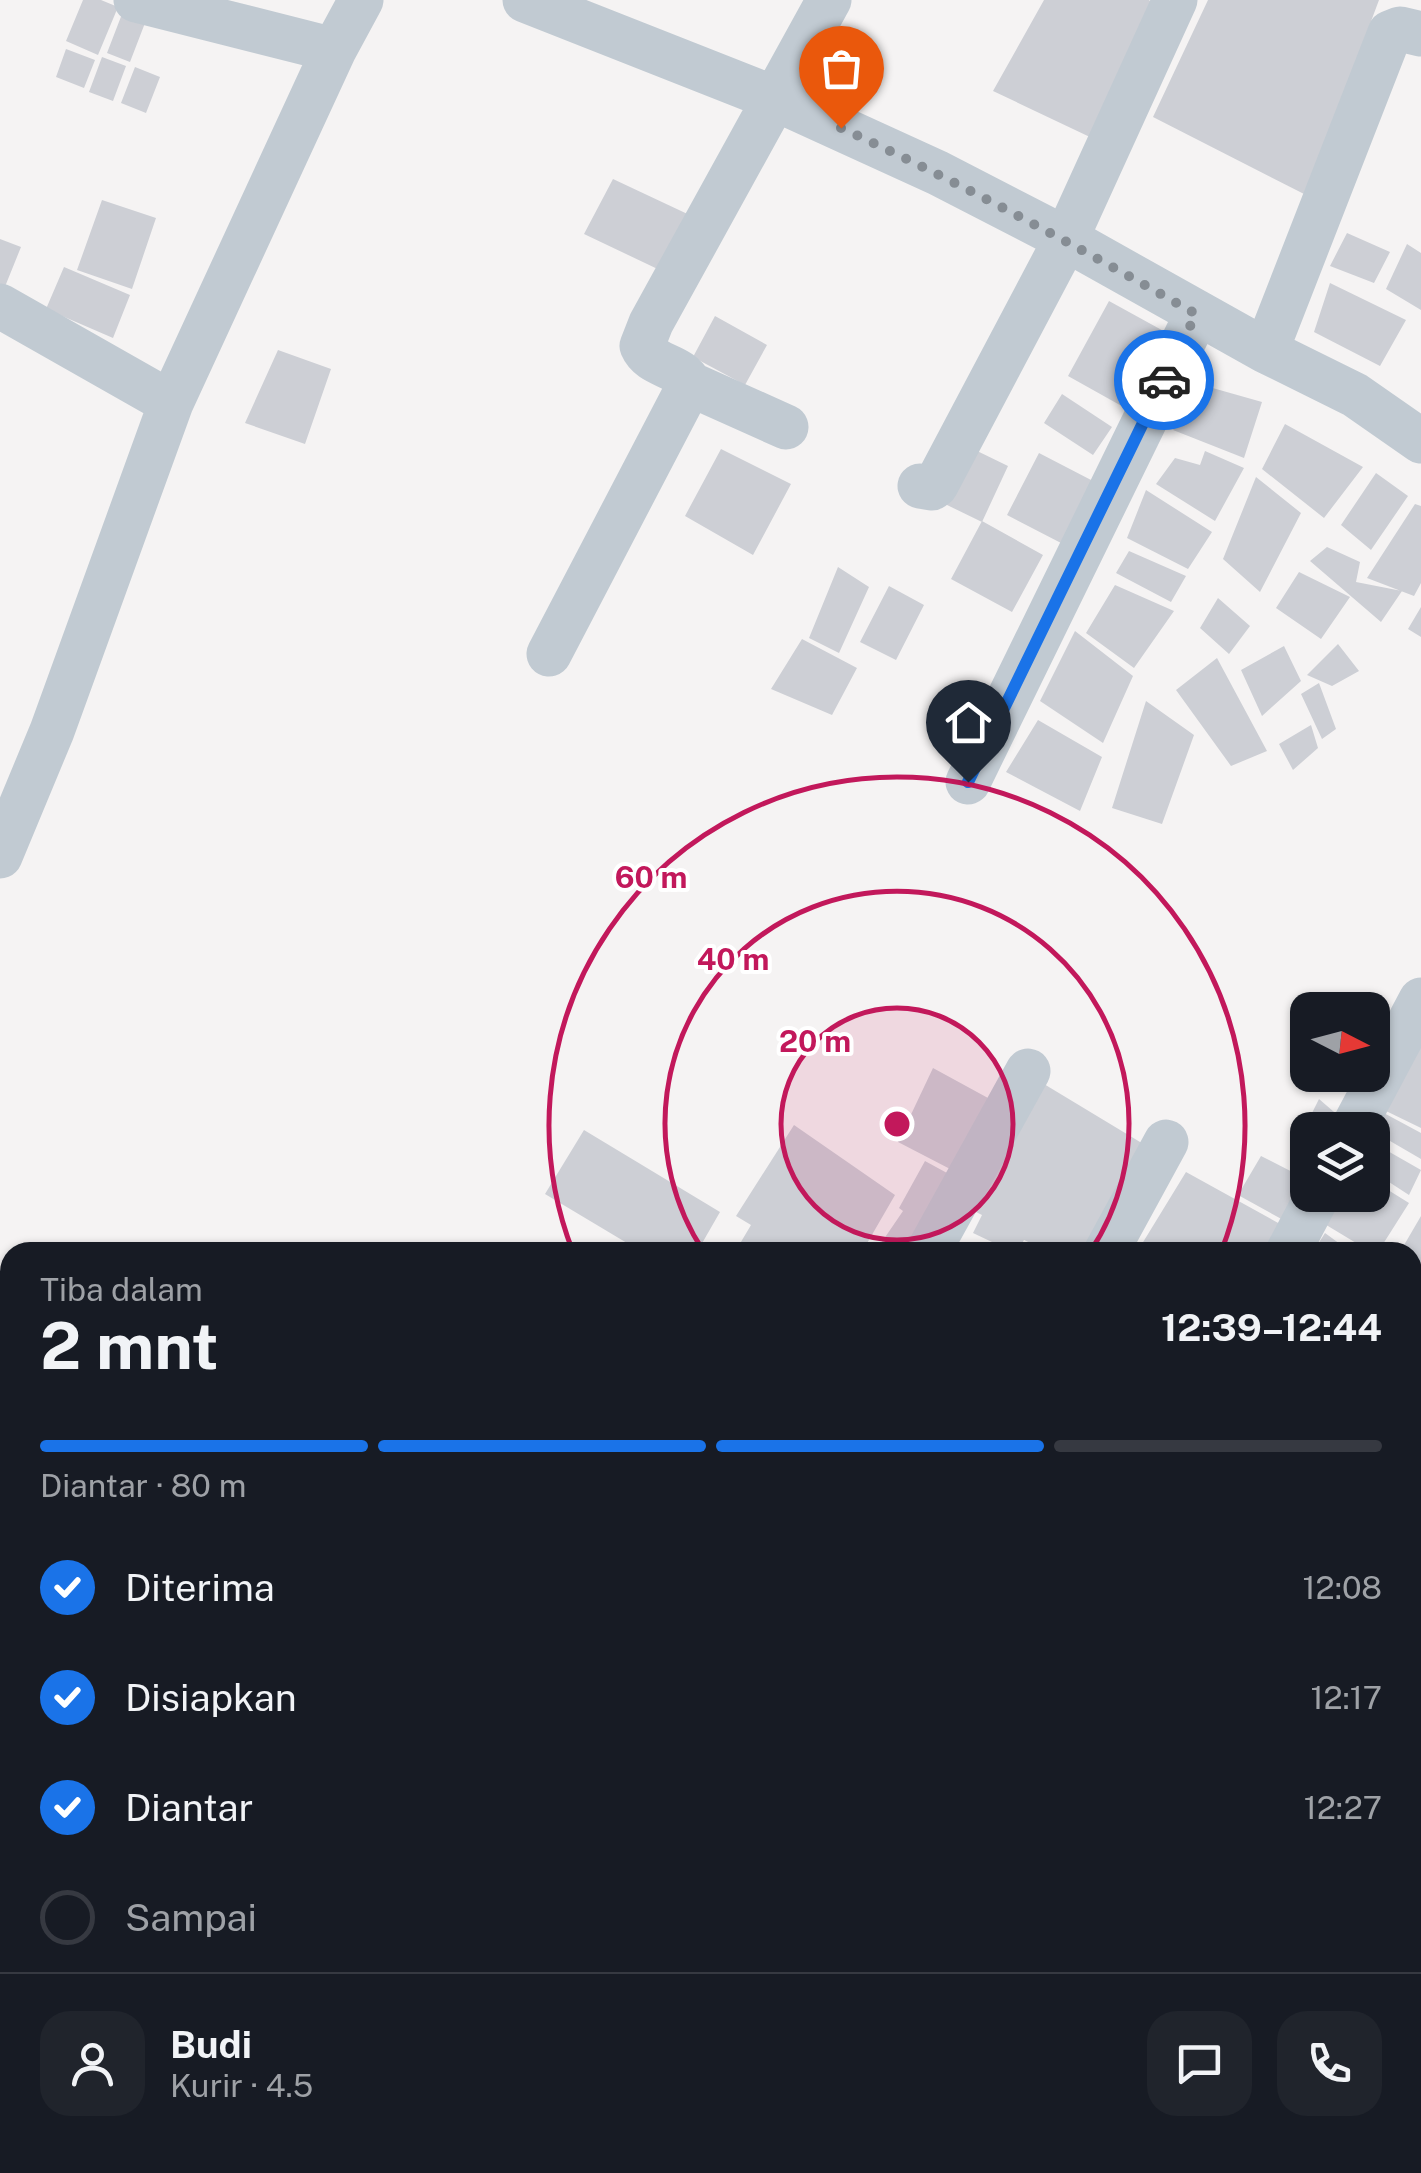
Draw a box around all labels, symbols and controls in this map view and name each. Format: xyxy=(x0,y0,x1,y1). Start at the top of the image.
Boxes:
pin xyxy=(799,26,884,129)
icon: bag xyxy=(814,41,869,96)
courier xyxy=(1114,330,1214,430)
icon: car xyxy=(1137,353,1192,408)
pin xyxy=(926,680,1011,783)
icon: home xyxy=(941,695,996,750)
text: 60 m xyxy=(615,859,687,895)
text: 40 m xyxy=(697,941,769,977)
north arrow xyxy=(1290,992,1390,1092)
map controls xyxy=(1290,992,1390,1212)
text: 20 m xyxy=(779,1023,851,1059)
centre of rings xyxy=(879,1106,915,1142)
button: layers xyxy=(1290,1112,1390,1212)
text: Tiba dalam xyxy=(40,1271,203,1308)
text: 12:39–12:44 xyxy=(1161,1305,1382,1350)
text: 2 mnt xyxy=(40,1307,219,1384)
text: Diantar · 80 m xyxy=(40,1467,246,1504)
icon: check xyxy=(40,1560,95,1615)
text: Diterima xyxy=(125,1565,275,1610)
text: 12:08 xyxy=(1303,1569,1382,1606)
icon: check xyxy=(40,1670,95,1725)
text: Disiapkan xyxy=(125,1675,297,1720)
text: 12:17 xyxy=(1310,1679,1382,1716)
icon: check xyxy=(40,1780,95,1835)
text: Diantar xyxy=(125,1785,253,1830)
text: 12:27 xyxy=(1304,1789,1382,1826)
text: Sampai xyxy=(125,1895,257,1940)
button: person xyxy=(40,2011,145,2116)
button: chat xyxy=(1147,2011,1252,2116)
button: phone xyxy=(1277,2011,1382,2116)
text: Budi xyxy=(170,2022,252,2067)
text: Kurir · 4.5 xyxy=(170,2067,313,2104)

